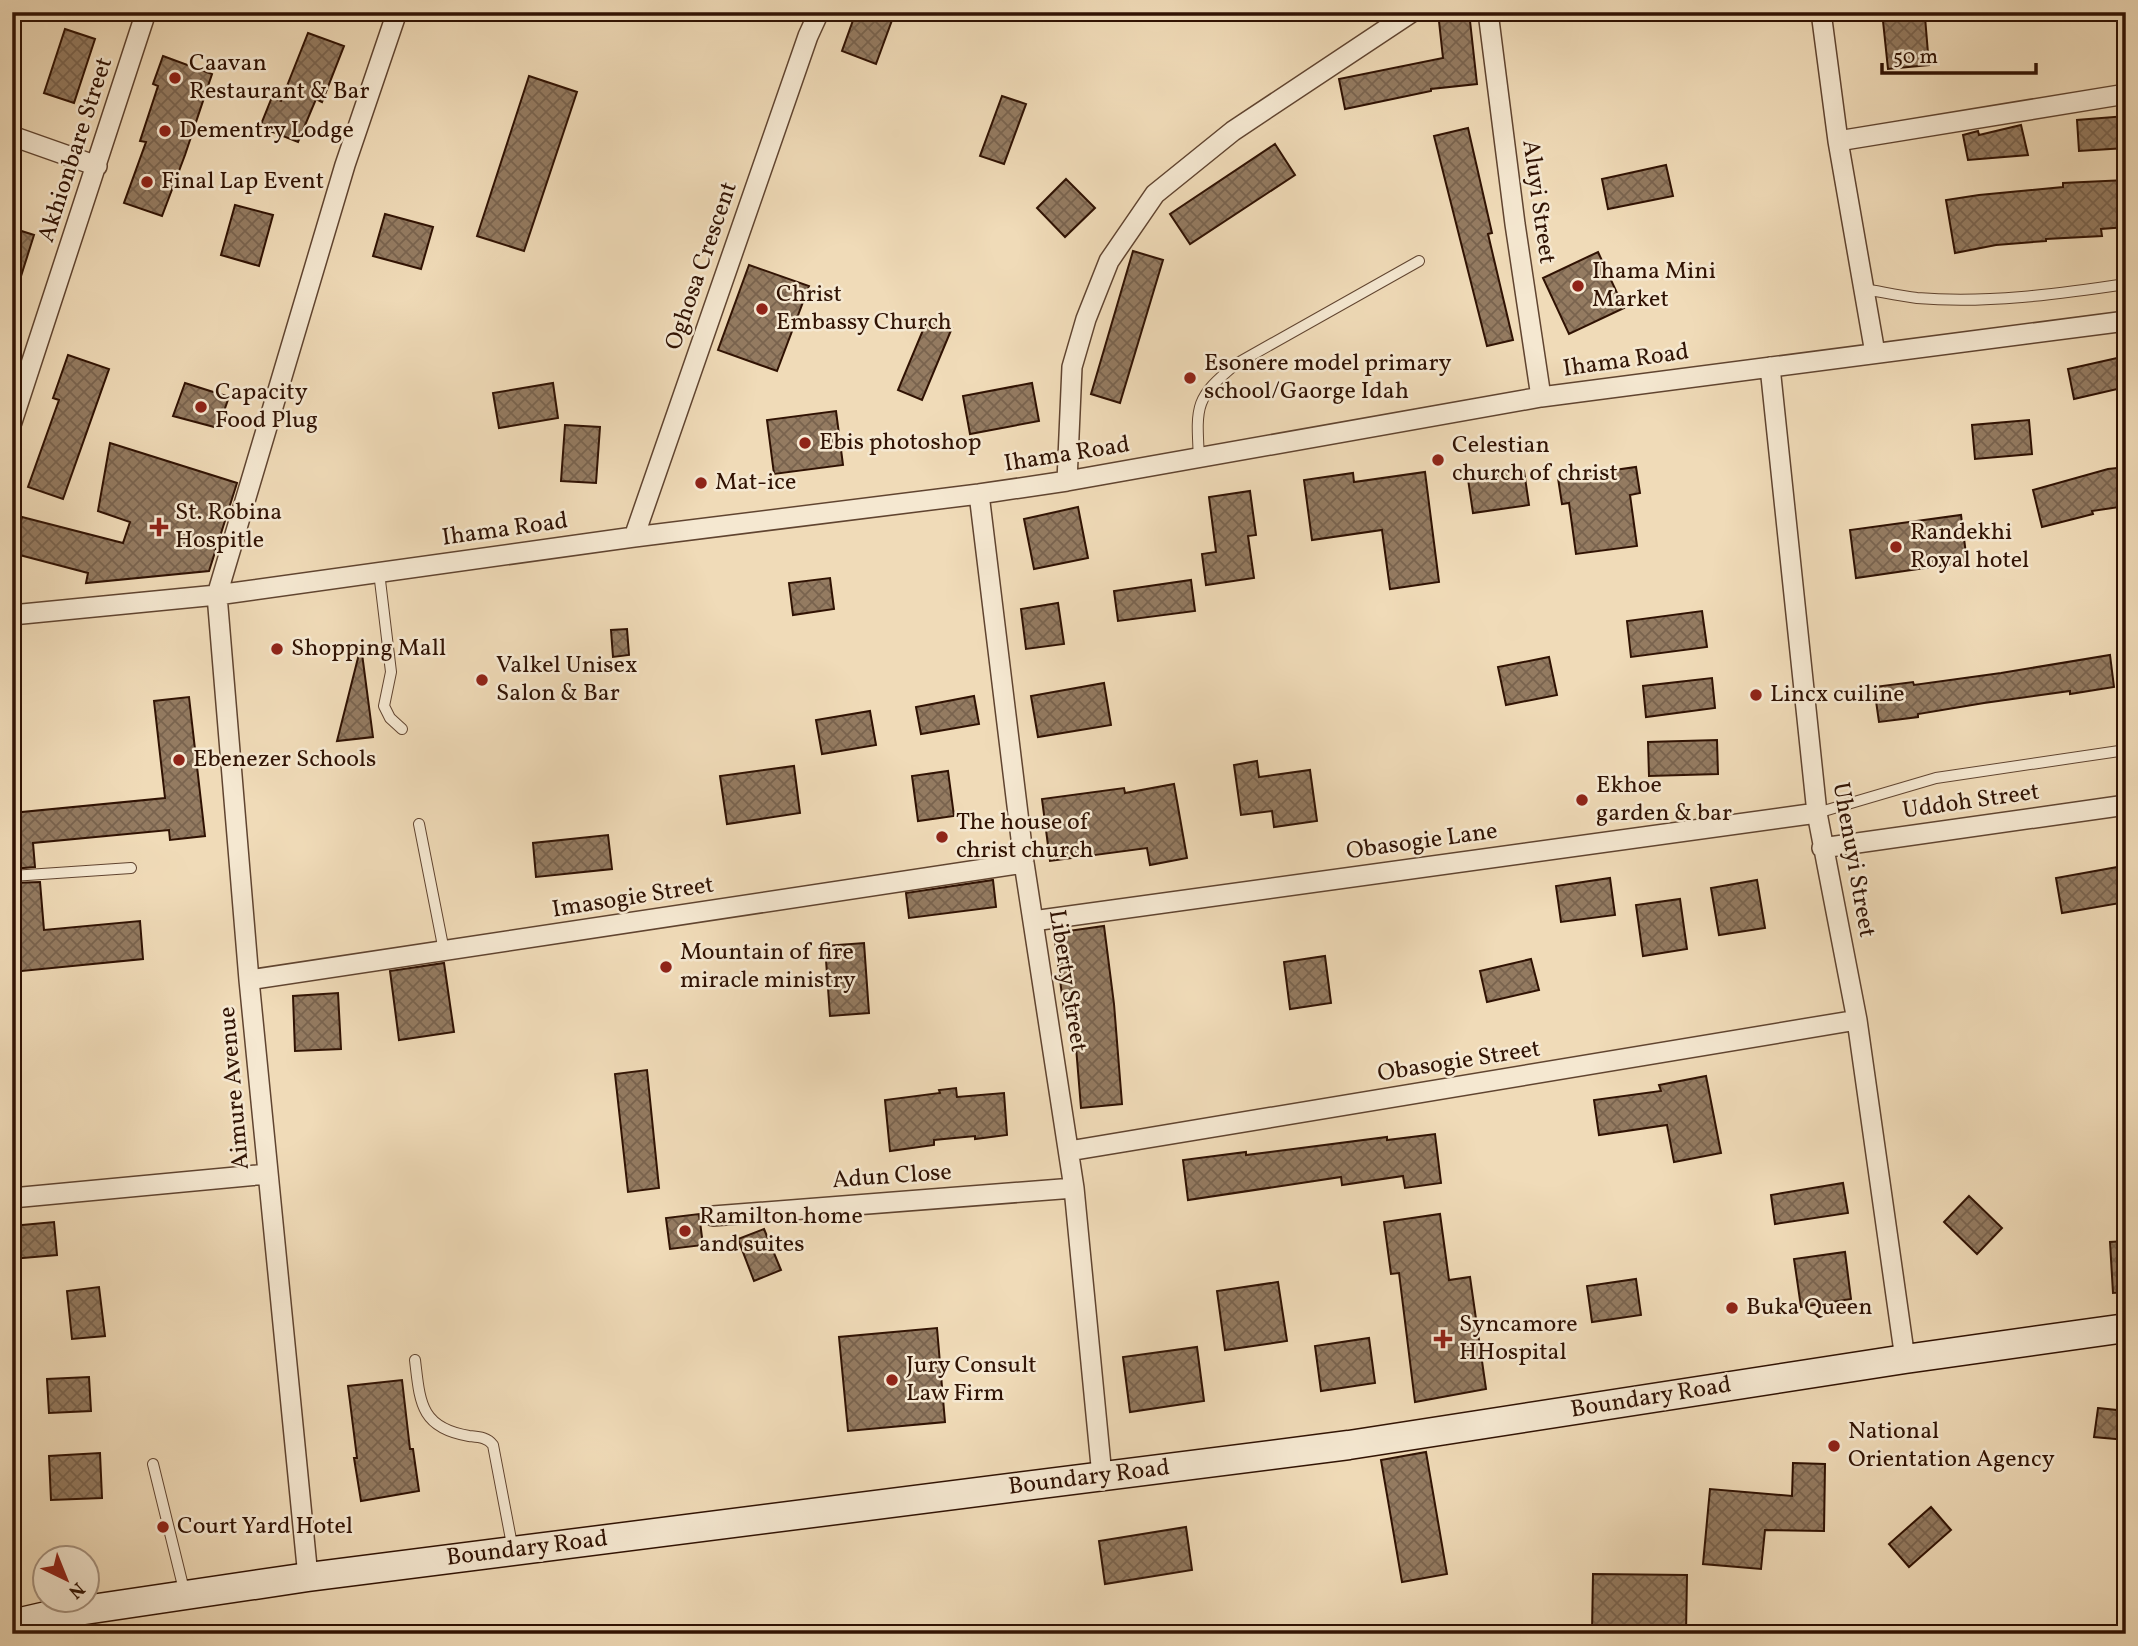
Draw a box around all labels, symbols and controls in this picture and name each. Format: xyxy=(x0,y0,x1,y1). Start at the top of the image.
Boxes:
scale bar xyxy=(1882,32,2036,76)
text: 50 m xyxy=(1893,43,1938,72)
place label: Caavan Restaurant & Bar xyxy=(189,47,370,109)
street label: Akhionbare Street xyxy=(30,53,122,247)
marker: Caavan Restaurant & Bar xyxy=(167,70,183,86)
place label: Dementry Lodge xyxy=(179,114,354,148)
marker: Dementry Lodge xyxy=(157,123,173,139)
street label: Aluyi Street xyxy=(1512,138,1564,266)
place label: Final Lap Event xyxy=(161,165,324,199)
marker: Final Lap Event xyxy=(139,174,155,190)
street label: Oghosa Crescent xyxy=(657,177,747,355)
place label: Ihama Mini Market xyxy=(1592,255,1716,317)
place label: Christ Embassy Church xyxy=(776,278,952,340)
marker: Ihama Mini Market xyxy=(1570,278,1586,294)
marker: Christ Embassy Church xyxy=(754,301,770,317)
street label: Ihama Road xyxy=(1561,335,1691,387)
place label: Esonere model primary school/Gaorge Idah xyxy=(1204,347,1452,409)
marker: Esonere model primary school/Gaorge Idah xyxy=(1182,370,1198,386)
place label: Capacity Food Plug xyxy=(215,376,318,438)
marker: Capacity Food Plug xyxy=(193,399,209,415)
place label: Ebis photoshop xyxy=(819,426,981,460)
street label: Ihama Road xyxy=(1002,428,1132,482)
place label: Celestian church of christ xyxy=(1452,429,1618,491)
marker: Ebis photoshop xyxy=(797,435,813,451)
marker: Celestian church of christ xyxy=(1430,452,1446,468)
place label: Mat-ice xyxy=(715,466,796,500)
marker: Mat-ice xyxy=(693,475,709,491)
place label: St. Robina Hospitle xyxy=(175,496,282,558)
street label: Ihama Road xyxy=(440,504,570,556)
place label: Randekhi Royal hotel xyxy=(1910,516,2029,578)
marker: St. Robina Hospitle xyxy=(149,517,169,537)
marker: Randekhi Royal hotel xyxy=(1888,539,1904,555)
place label: Shopping Mall xyxy=(291,632,446,666)
marker: Shopping Mall xyxy=(269,641,285,657)
place label: Valkel Unisex Salon & Bar xyxy=(496,649,637,711)
marker: Valkel Unisex Salon & Bar xyxy=(474,672,490,688)
place label: Lincx cuiline xyxy=(1770,678,1905,712)
marker: Lincx cuiline xyxy=(1748,687,1764,703)
place label: Ebenezer Schools xyxy=(193,743,376,777)
marker: Ebenezer Schools xyxy=(171,752,187,768)
place label: Ekhoe garden & bar xyxy=(1596,769,1732,831)
street label: Uddoh Street xyxy=(1900,776,2042,828)
street label: Uhenuyi Street xyxy=(1823,780,1883,940)
marker: Ekhoe garden & bar xyxy=(1574,792,1590,808)
place label: The house of christ church xyxy=(956,806,1094,868)
street label: Obasogie Lane xyxy=(1344,815,1500,869)
marker: The house of christ church xyxy=(934,829,950,845)
street label: Imasogie Street xyxy=(550,868,716,928)
street label: Liberty Street xyxy=(1039,907,1095,1055)
place label: Mountain of fire miracle ministry xyxy=(680,936,856,998)
marker: Mountain of fire miracle ministry xyxy=(658,959,674,975)
street label: Aimure Avenue xyxy=(211,1005,259,1171)
street label: Obasogie Street xyxy=(1375,1032,1543,1092)
street label: Adun Close xyxy=(831,1156,953,1198)
place label: Ramilton home and suites xyxy=(699,1200,863,1262)
marker: Ramilton home and suites xyxy=(677,1223,693,1239)
place label: Buka Queen xyxy=(1746,1291,1872,1325)
marker: Buka Queen xyxy=(1724,1300,1740,1316)
place label: Syncamore HHospital xyxy=(1459,1308,1578,1370)
marker: Syncamore HHospital xyxy=(1433,1329,1453,1349)
place label: Jury Consult Law Firm xyxy=(906,1349,1037,1411)
street label: Boundary Road xyxy=(1568,1369,1734,1427)
marker: Jury Consult Law Firm xyxy=(884,1372,900,1388)
place label: National Orientation Agency xyxy=(1848,1415,2055,1477)
marker: National Orientation Agency xyxy=(1826,1438,1842,1454)
street label: Boundary Road xyxy=(1006,1451,1172,1505)
place label: Court Yard Hotel xyxy=(177,1510,353,1544)
marker: Court Yard Hotel xyxy=(155,1519,171,1535)
street label: Boundary Road xyxy=(444,1522,610,1576)
north arrow xyxy=(32,1544,102,1614)
text: N xyxy=(62,1576,90,1604)

